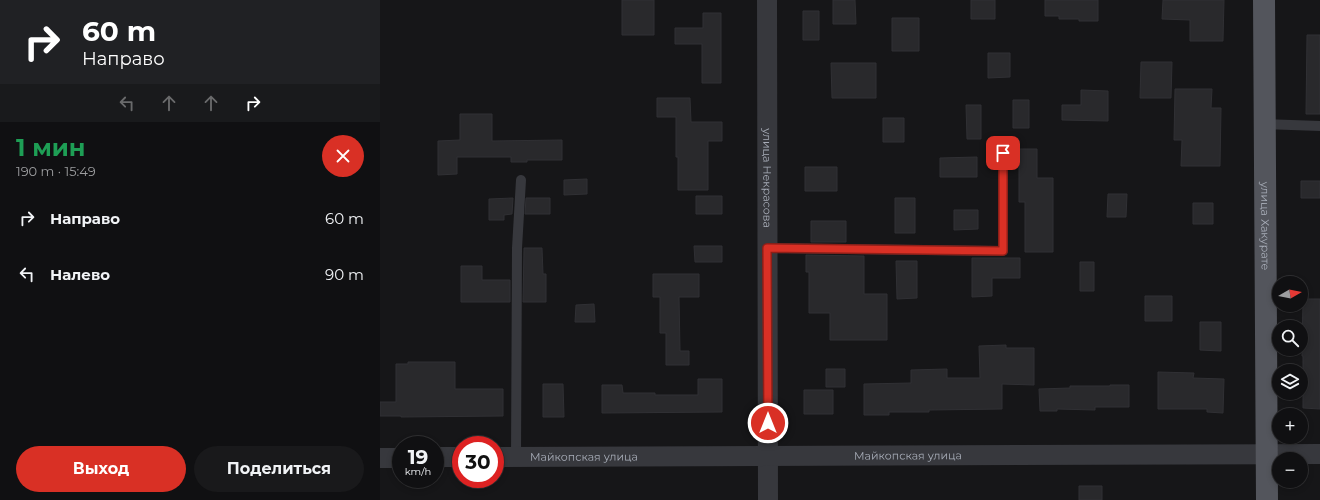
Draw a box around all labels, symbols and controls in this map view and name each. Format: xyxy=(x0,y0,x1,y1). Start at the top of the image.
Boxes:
text: 60 m xyxy=(82,14,156,48)
icon: right xyxy=(16,16,68,68)
text: Направо xyxy=(82,48,165,70)
icon: left xyxy=(116,92,138,114)
icon: ahead xyxy=(158,92,180,114)
icon: ahead xyxy=(200,92,222,114)
icon: right xyxy=(242,92,264,114)
street label: улица Некрасова xyxy=(760,127,774,228)
text: 1 мин xyxy=(16,133,85,162)
button: close xyxy=(322,135,364,177)
pin xyxy=(986,136,1020,170)
icon: arrive xyxy=(992,142,1014,164)
text: 190 m · 15:49 xyxy=(16,163,96,179)
street label: улица Хакурате xyxy=(1258,181,1273,271)
icon: right xyxy=(16,207,38,229)
text: Направо xyxy=(50,209,120,228)
text: 60 m xyxy=(325,209,364,228)
icon: left xyxy=(16,263,38,285)
text: Налево xyxy=(50,265,110,284)
text: 90 m xyxy=(325,265,364,284)
north arrow xyxy=(1272,276,1308,312)
map controls xyxy=(1272,276,1308,488)
button: search xyxy=(1272,320,1308,356)
button: layers xyxy=(1272,364,1308,400)
position arrow xyxy=(747,402,789,444)
button: + xyxy=(1272,408,1308,444)
speed limit sign: 30 xyxy=(452,436,504,488)
text: 19 xyxy=(408,445,428,469)
button: Выход xyxy=(16,446,186,492)
button: Поделиться xyxy=(194,446,364,492)
street label: Майкопская улица xyxy=(854,448,962,463)
street label: Майкопская улица xyxy=(530,449,638,464)
button: − xyxy=(1272,452,1308,488)
text: km/h xyxy=(405,465,431,478)

